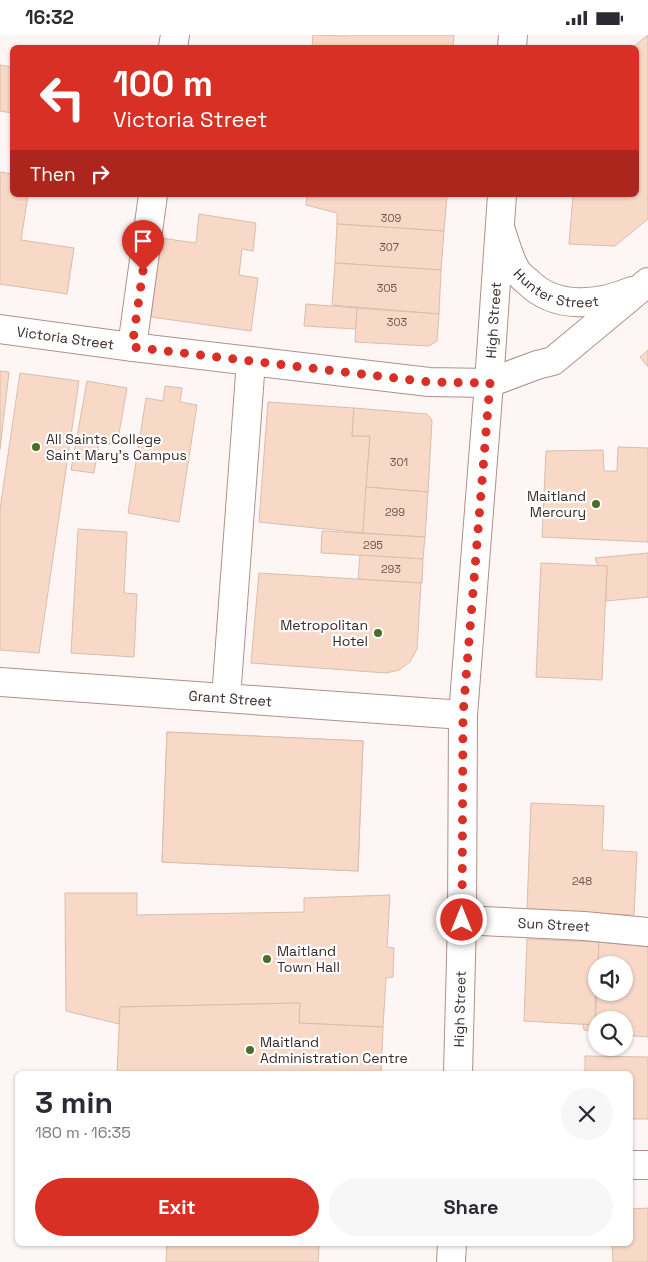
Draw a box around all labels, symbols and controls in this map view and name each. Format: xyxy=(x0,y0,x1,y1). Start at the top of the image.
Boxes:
text: 16:32 xyxy=(25,5,74,30)
text: 100 m xyxy=(113,62,213,106)
icon: left xyxy=(30,65,95,130)
text: Victoria Street xyxy=(113,105,267,133)
icon: right xyxy=(86,160,114,188)
text: Then xyxy=(30,162,76,187)
house number: 309 xyxy=(381,211,401,225)
pin xyxy=(122,220,164,271)
icon: arrive xyxy=(129,227,157,255)
house number: 307 xyxy=(379,240,399,254)
street label: Hunter Street xyxy=(510,265,600,311)
house number: 305 xyxy=(377,281,398,295)
street label: High Street xyxy=(482,281,505,359)
house number: 303 xyxy=(387,315,408,329)
street label: Victoria Street xyxy=(15,322,115,353)
place label: All Saints College Saint Mary's Campus xyxy=(46,430,187,464)
marker: All Saints College Saint Mary's Campus xyxy=(30,441,42,453)
house number: 301 xyxy=(390,455,408,469)
place label: Maitland Mercury xyxy=(527,487,586,521)
marker: Maitland Mercury xyxy=(590,498,602,510)
house number: 299 xyxy=(385,505,405,519)
house number: 295 xyxy=(363,538,383,552)
house number: 293 xyxy=(381,562,401,576)
place label: Metropolitan Hotel xyxy=(280,616,368,650)
marker: Metropolitan Hotel xyxy=(372,627,384,639)
street label: Grant Street xyxy=(188,686,273,710)
house number: 248 xyxy=(572,874,592,888)
position arrow xyxy=(435,893,487,945)
street label: Sun Street xyxy=(517,914,591,936)
place label: Maitland Town Hall xyxy=(277,942,340,976)
marker: Maitland Town Hall xyxy=(261,953,273,965)
map controls xyxy=(588,956,633,1056)
button: sound xyxy=(588,956,633,1001)
street label: High Street xyxy=(450,970,470,1048)
button: search xyxy=(588,1011,633,1056)
place label: Maitland Administration Centre xyxy=(260,1033,408,1067)
marker: Maitland Administration Centre xyxy=(244,1044,256,1056)
text: 3 min xyxy=(35,1083,113,1122)
button: close xyxy=(561,1088,613,1140)
text: 180 m · 16:35 xyxy=(35,1122,131,1143)
button: Exit xyxy=(35,1178,319,1236)
button: Share xyxy=(329,1178,613,1236)

